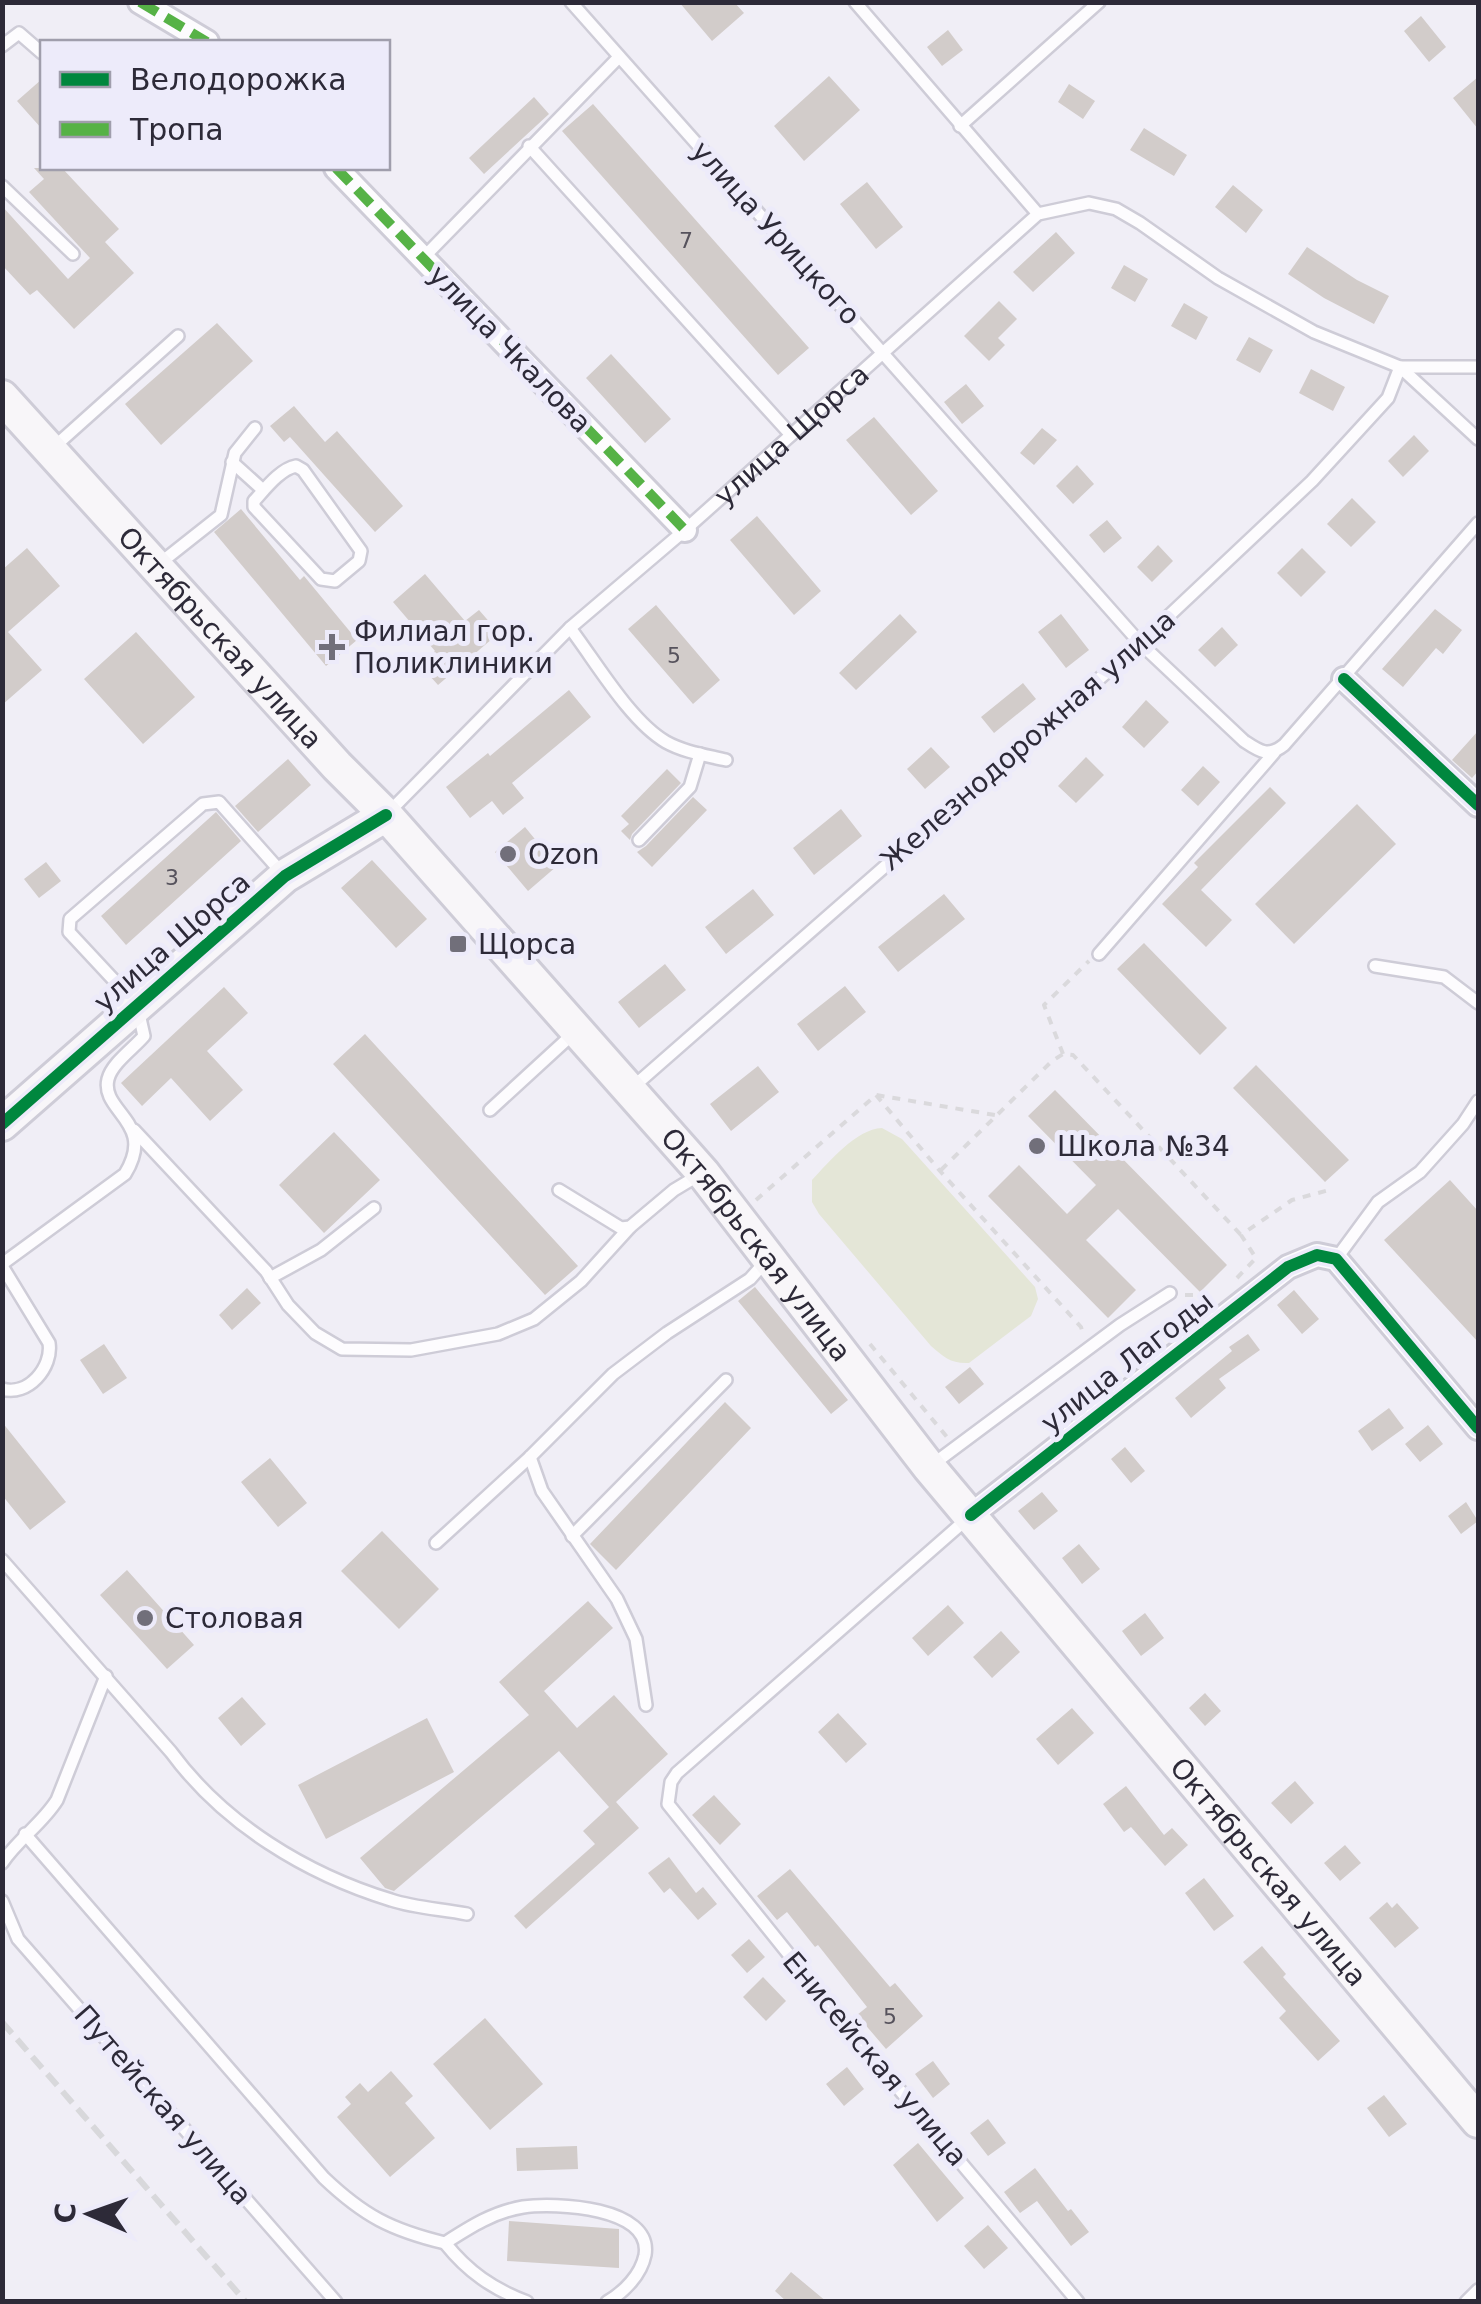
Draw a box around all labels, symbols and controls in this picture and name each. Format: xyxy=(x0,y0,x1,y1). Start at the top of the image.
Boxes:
legend xyxy=(40,40,390,170)
text: Велодорожка xyxy=(130,62,347,97)
text: Тропа xyxy=(129,112,224,147)
street label: улица Урицкого xyxy=(685,134,867,332)
house number: 7 xyxy=(679,228,693,253)
street label: улица Чкалова xyxy=(422,259,598,439)
street label: улица Щорса xyxy=(707,357,875,512)
street label: Октябрьская улица xyxy=(111,520,329,755)
street label: Железнодорожная улица xyxy=(874,603,1182,877)
place label: Филиал гор. Поликлиники xyxy=(354,615,553,680)
marker: Филиал гор. Поликлиники xyxy=(319,634,345,660)
house number: 5 xyxy=(667,643,681,668)
place label: Ozon xyxy=(528,838,600,871)
marker: Ozon xyxy=(497,843,519,865)
street label: улица Щорса xyxy=(87,865,257,1019)
house number: 3 xyxy=(165,865,179,890)
place label: Щорса xyxy=(478,928,576,961)
marker: Щорса xyxy=(447,933,469,955)
street label: Октябрьская улица xyxy=(654,1121,858,1368)
place label: Школа №34 xyxy=(1057,1130,1230,1163)
marker: Школа №34 xyxy=(1026,1135,1048,1157)
street label: улица Лагоды xyxy=(1034,1285,1220,1439)
place label: Столовая xyxy=(165,1602,304,1635)
marker: Столовая xyxy=(134,1607,156,1629)
street label: Октябрьская улица xyxy=(1163,1751,1374,1992)
street label: Енисейская улица xyxy=(776,1945,974,2173)
street label: Путейская улица xyxy=(67,1999,259,2211)
house number: 5 xyxy=(883,2004,897,2029)
north arrow xyxy=(40,2164,140,2264)
text: С xyxy=(49,2202,82,2224)

